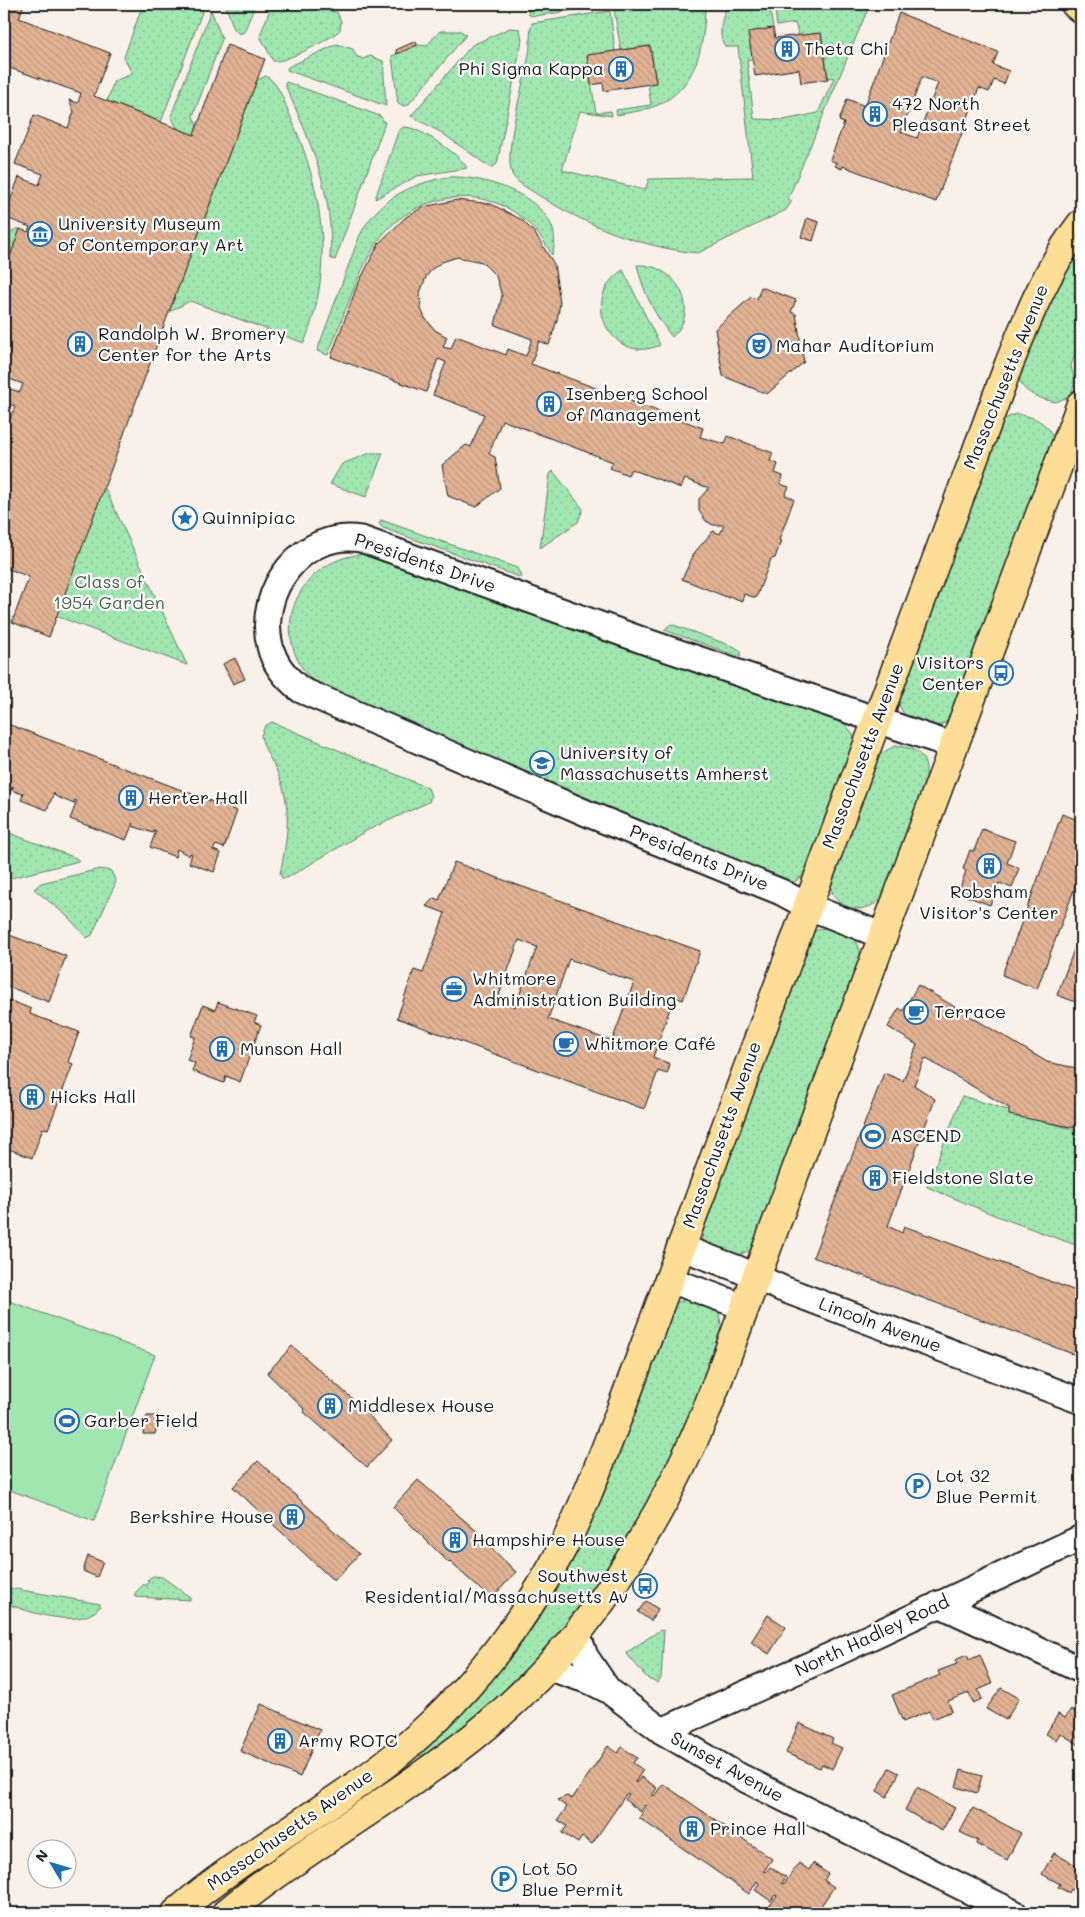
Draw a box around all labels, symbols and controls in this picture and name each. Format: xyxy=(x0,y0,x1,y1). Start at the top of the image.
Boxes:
building icon: Theta Chi xyxy=(774,36,800,62)
place label: Theta Chi xyxy=(804,36,889,60)
place label: Phi Sigma Kappa xyxy=(459,56,604,80)
building icon: Phi Sigma Kappa xyxy=(608,56,634,82)
place label: 472 North Pleasant Street xyxy=(892,91,1031,136)
building icon: 472 North Pleasant Street xyxy=(862,101,888,127)
place label: University Museum of Contemporary Art xyxy=(58,211,244,256)
museum icon: University Museum of Contemporary Art xyxy=(27,221,53,247)
street label: Massachusetts Avenue xyxy=(957,281,1053,473)
place label: Randolph W. Bromery Center for the Arts xyxy=(98,321,286,366)
building icon: Randolph W. Bromery Center for the Arts xyxy=(67,331,93,357)
theatre icon: Mahar Auditorium xyxy=(746,333,772,359)
place label: Mahar Auditorium xyxy=(776,333,934,357)
place label: Isenberg School of Management xyxy=(566,381,708,426)
building icon: Isenberg School of Management xyxy=(536,391,562,417)
place icon: Quinnipiac xyxy=(172,505,198,531)
place label: Quinnipiac xyxy=(202,505,295,529)
street label: Presidents Drive xyxy=(351,527,499,597)
park label: Class of 1954 Garden xyxy=(53,569,165,614)
place label: Visitors Center xyxy=(916,650,984,695)
street label: Massachusetts Avenue xyxy=(815,659,909,852)
bus stop icon: Visitors Center xyxy=(988,660,1014,686)
place label: University of Massachusetts Amherst xyxy=(560,740,769,785)
school or university icon: University of Massachusetts Amherst xyxy=(529,750,555,776)
building icon: Herter Hall xyxy=(118,785,144,811)
place label: Herter Hall xyxy=(148,785,248,809)
street label: Presidents Drive xyxy=(626,818,772,896)
building icon: Robsham Visitor's Center xyxy=(976,853,1002,879)
place label: Robsham Visitor's Center xyxy=(919,879,1059,924)
place label: Whitmore Administration Building xyxy=(472,966,676,1011)
office icon: Whitmore Administration Building xyxy=(441,976,467,1002)
cafe icon: Terrace xyxy=(903,999,929,1025)
place label: Terrace xyxy=(934,999,1006,1023)
cafe icon: Whitmore Café xyxy=(553,1031,579,1057)
place label: Whitmore Café xyxy=(584,1031,716,1055)
building icon: Munson Hall xyxy=(209,1036,235,1062)
place label: Munson Hall xyxy=(240,1036,342,1060)
street label: Massachusetts Avenue xyxy=(676,1038,766,1231)
building icon: Hicks Hall xyxy=(19,1084,45,1110)
place label: Hicks Hall xyxy=(50,1084,136,1108)
sports icon: ASCEND xyxy=(860,1123,886,1149)
place label: ASCEND xyxy=(890,1123,961,1147)
building icon: Fieldstone Slate xyxy=(862,1165,888,1191)
place label: Fieldstone Slate xyxy=(892,1165,1034,1189)
street label: Lincoln Avenue xyxy=(816,1291,945,1357)
building icon: Middlesex House xyxy=(317,1393,343,1419)
place label: Middlesex House xyxy=(348,1393,494,1417)
sports icon: Garber Field xyxy=(54,1408,80,1434)
place label: Garber Field xyxy=(84,1408,198,1432)
place label: Lot 32 Blue Permit xyxy=(936,1463,1037,1508)
parking icon: Lot 32 Blue Permit xyxy=(905,1473,931,1499)
place label: Berkshire House xyxy=(129,1504,274,1528)
building icon: Berkshire House xyxy=(279,1504,305,1530)
building icon: Hampshire House xyxy=(442,1527,468,1553)
place label: Hampshire House xyxy=(472,1527,625,1551)
place label: Southwest Residential/Massachusetts Av xyxy=(365,1563,628,1608)
bus stop icon: Southwest Residential/Massachusetts Av xyxy=(632,1573,658,1599)
street label: North Hadley Road xyxy=(790,1589,953,1681)
street label: Sunset Avenue xyxy=(667,1725,788,1807)
building icon: Army ROTC xyxy=(267,1728,293,1754)
place label: Army ROTC xyxy=(298,1728,398,1752)
street label: Massachusetts Avenue xyxy=(202,1763,377,1896)
building icon: Prince Hall xyxy=(679,1816,705,1842)
place label: Prince Hall xyxy=(710,1816,806,1840)
north arrow xyxy=(28,1840,78,1890)
text: N xyxy=(31,1846,52,1866)
place label: Lot 50 Blue Permit xyxy=(522,1856,623,1901)
parking icon: Lot 50 Blue Permit xyxy=(491,1866,517,1892)

